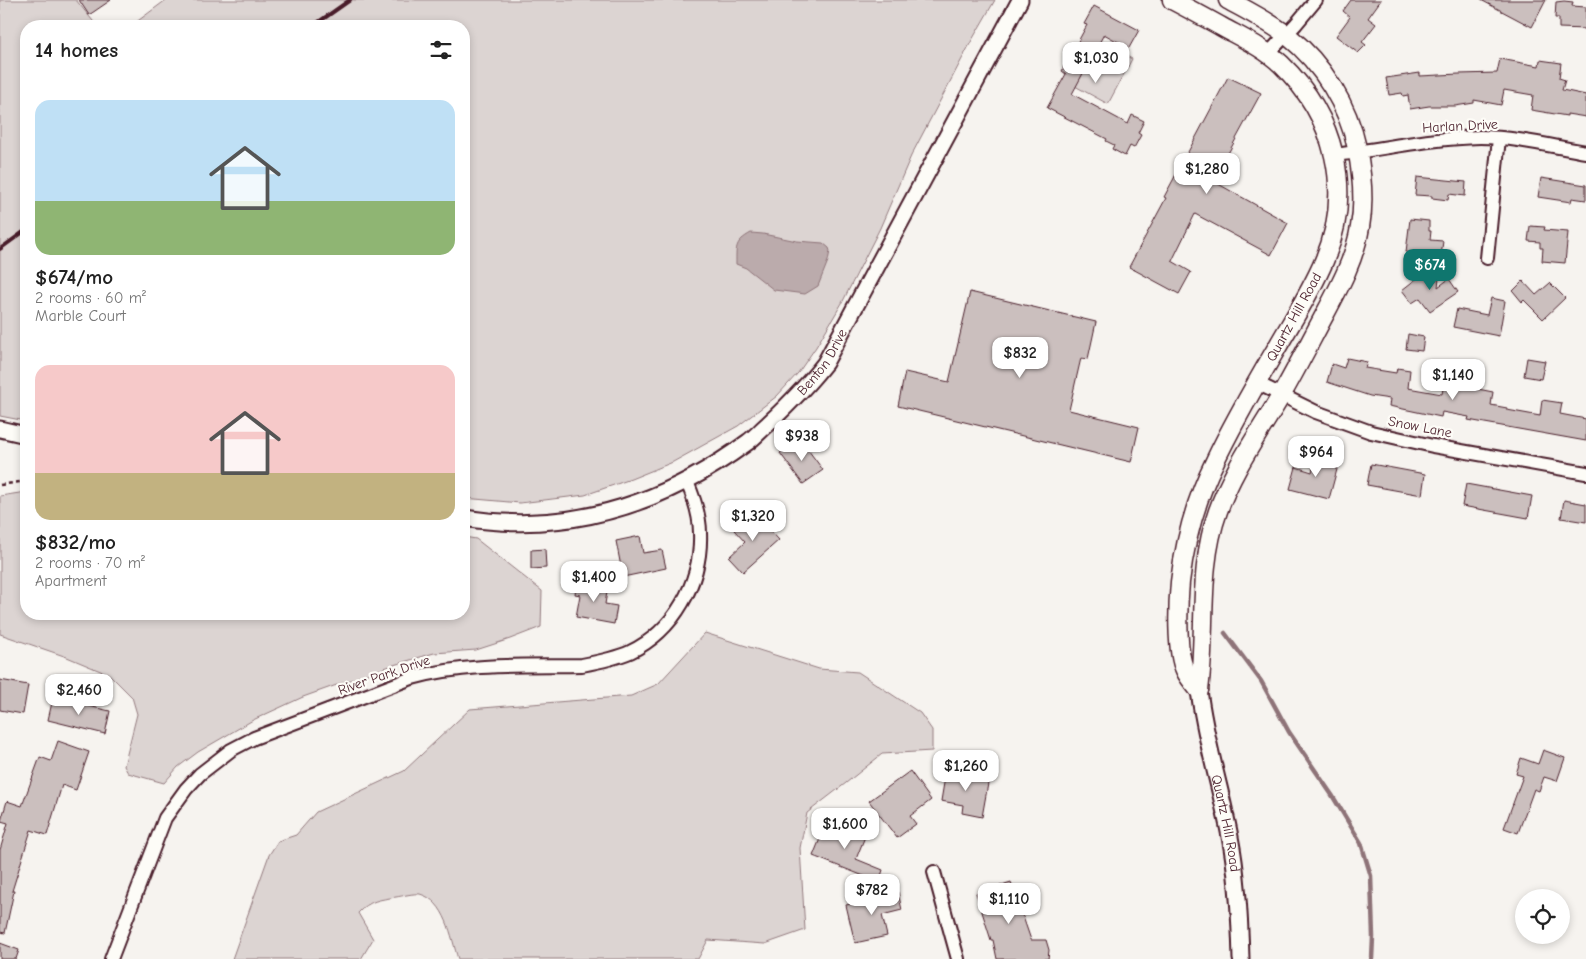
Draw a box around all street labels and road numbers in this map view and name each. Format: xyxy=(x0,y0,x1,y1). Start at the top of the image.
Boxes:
street label: Harlan Drive xyxy=(1422,116,1498,136)
street label: Quartz Hill Road xyxy=(1263,270,1325,364)
street label: Benton Drive xyxy=(793,326,850,399)
street label: Snow Lane xyxy=(1387,412,1453,442)
street label: River Park Drive xyxy=(336,651,432,699)
street label: Quartz Hill Road xyxy=(1208,773,1244,873)

